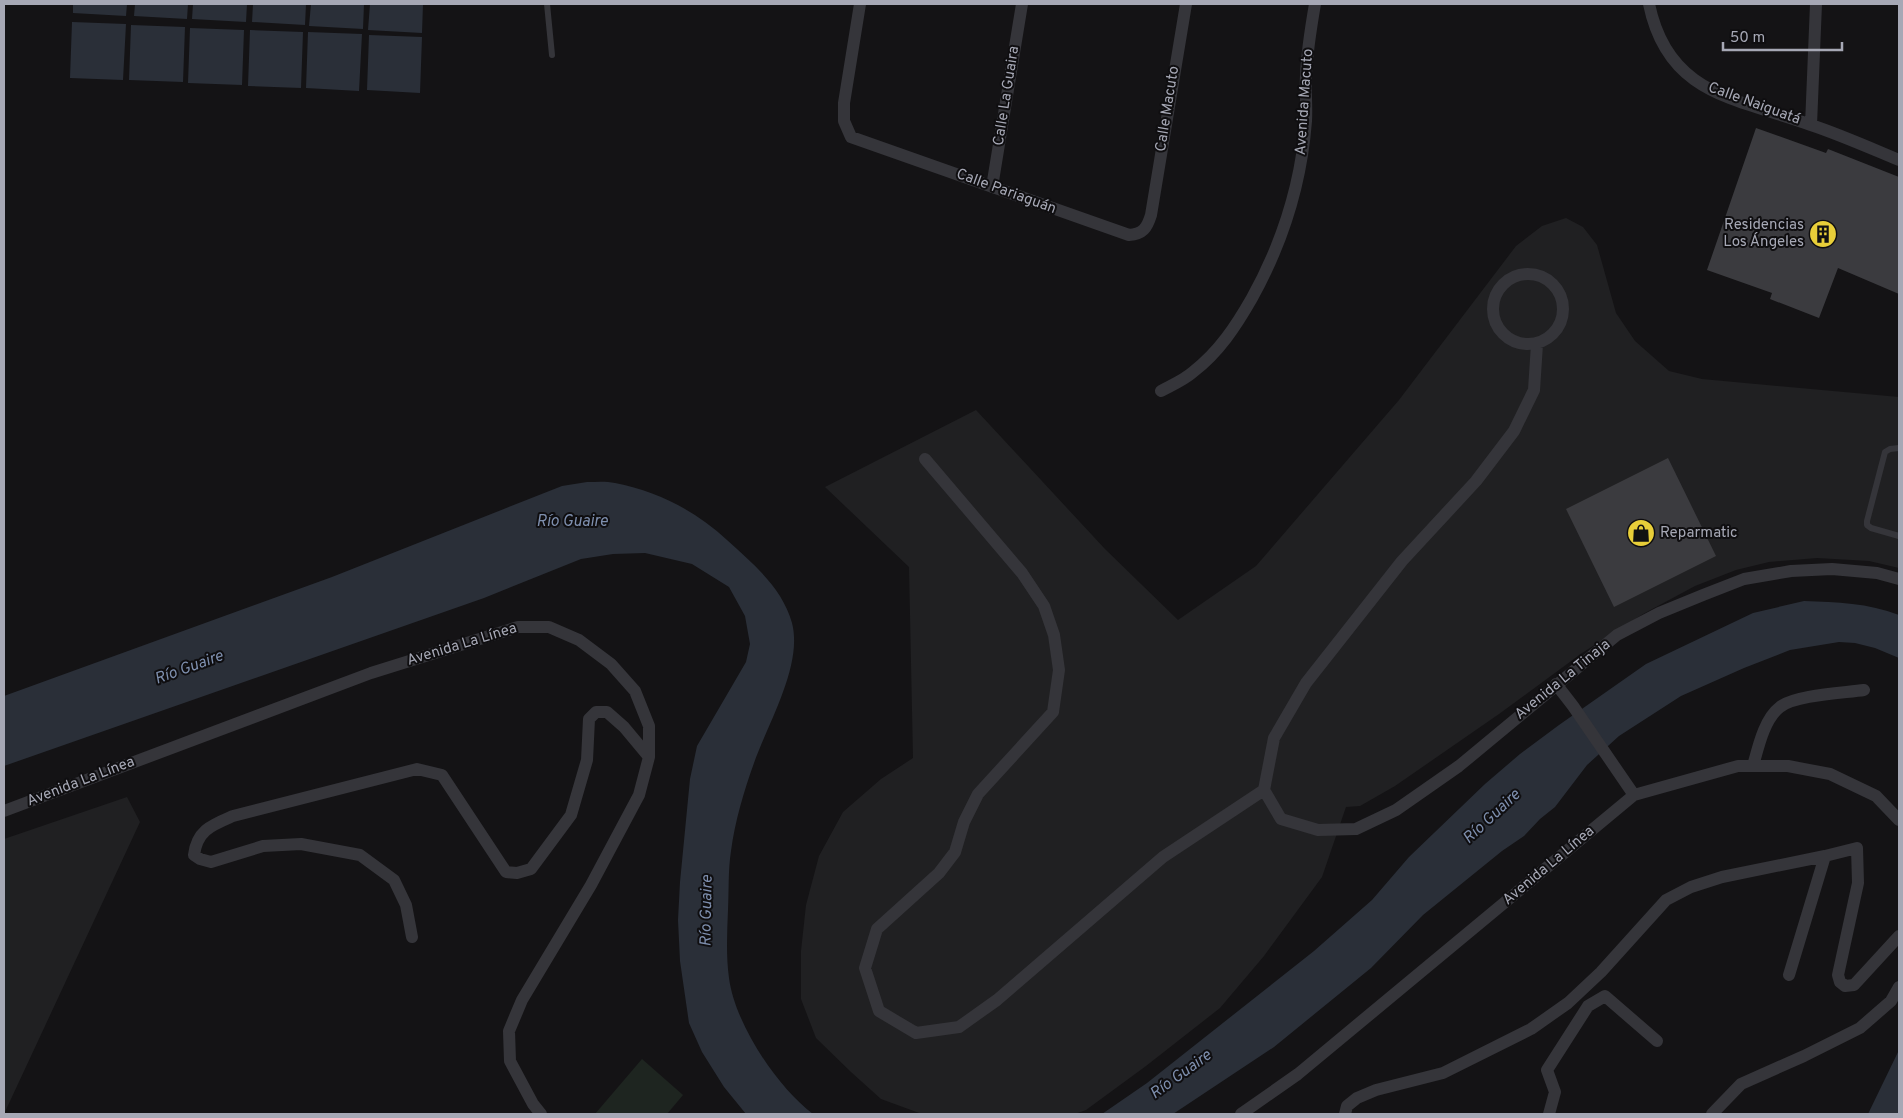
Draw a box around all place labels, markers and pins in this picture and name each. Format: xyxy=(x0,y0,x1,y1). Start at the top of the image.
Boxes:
place label: Residencias Los Ángeles xyxy=(1723,216,1804,252)
building icon: Residencias Los Ángeles xyxy=(1808,219,1838,249)
shop icon: Reparmatic xyxy=(1626,518,1656,548)
place label: Reparmatic xyxy=(1660,524,1737,543)

